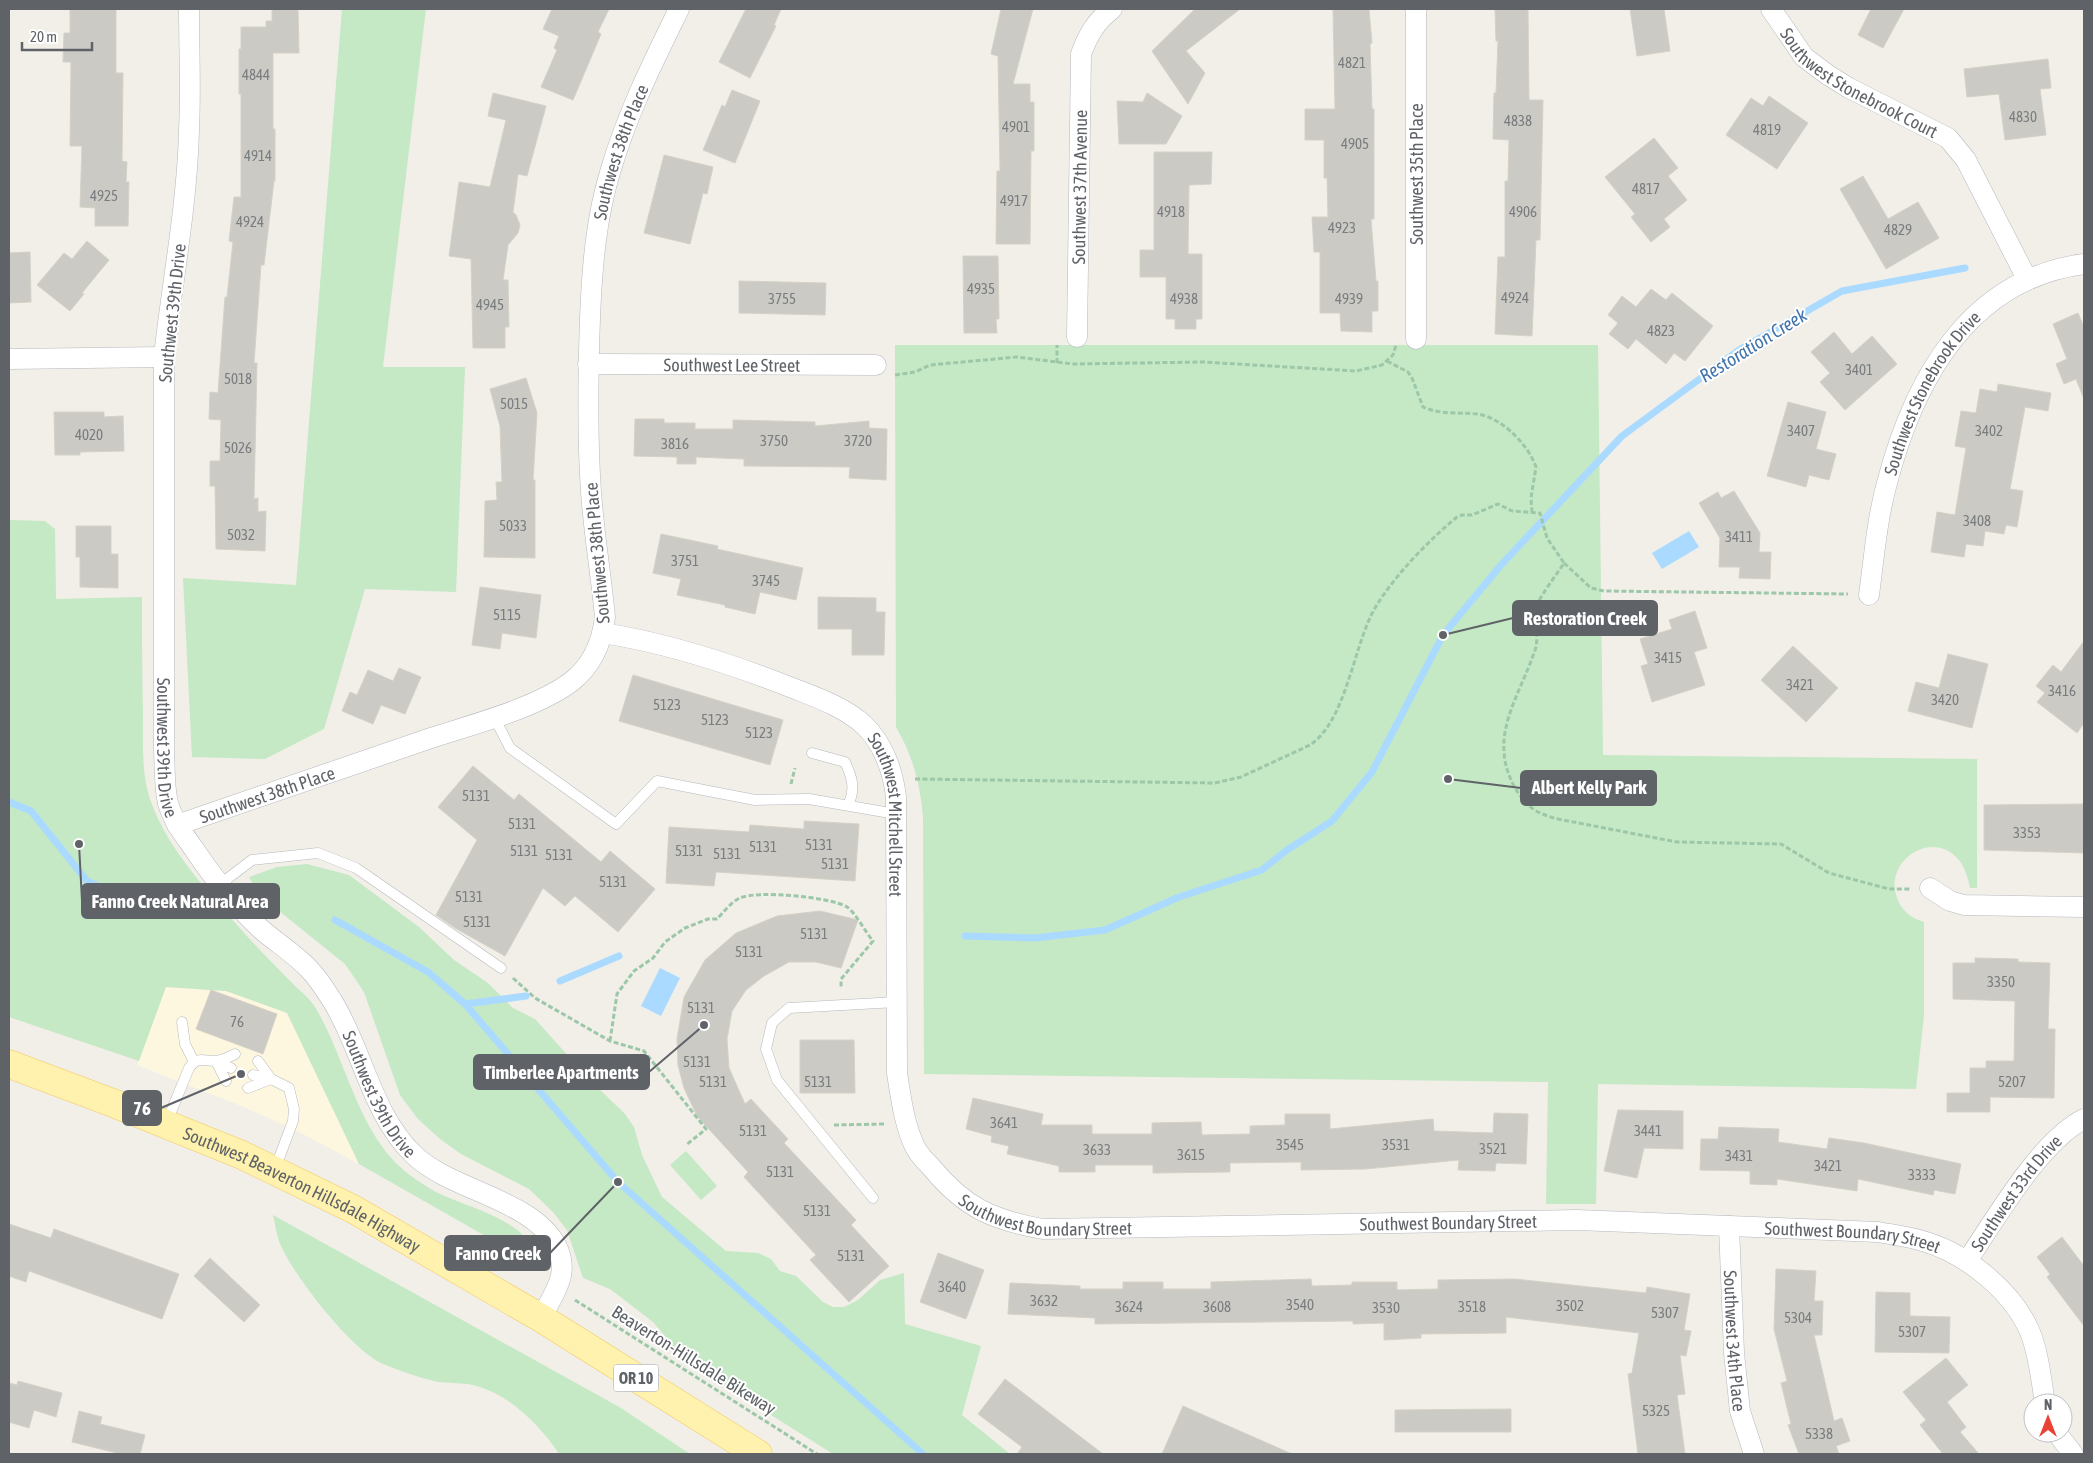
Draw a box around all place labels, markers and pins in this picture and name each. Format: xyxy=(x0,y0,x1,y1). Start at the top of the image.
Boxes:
callout: Restoration Creek xyxy=(1513,601,1657,635)
callout: Albert Kelly Park xyxy=(1521,771,1656,805)
callout: Fanno Creek Natural Area xyxy=(82,884,279,918)
callout: Timberlee Apartments xyxy=(474,1055,649,1089)
callout: 76 xyxy=(123,1091,161,1125)
callout: Fanno Creek xyxy=(445,1236,550,1270)

